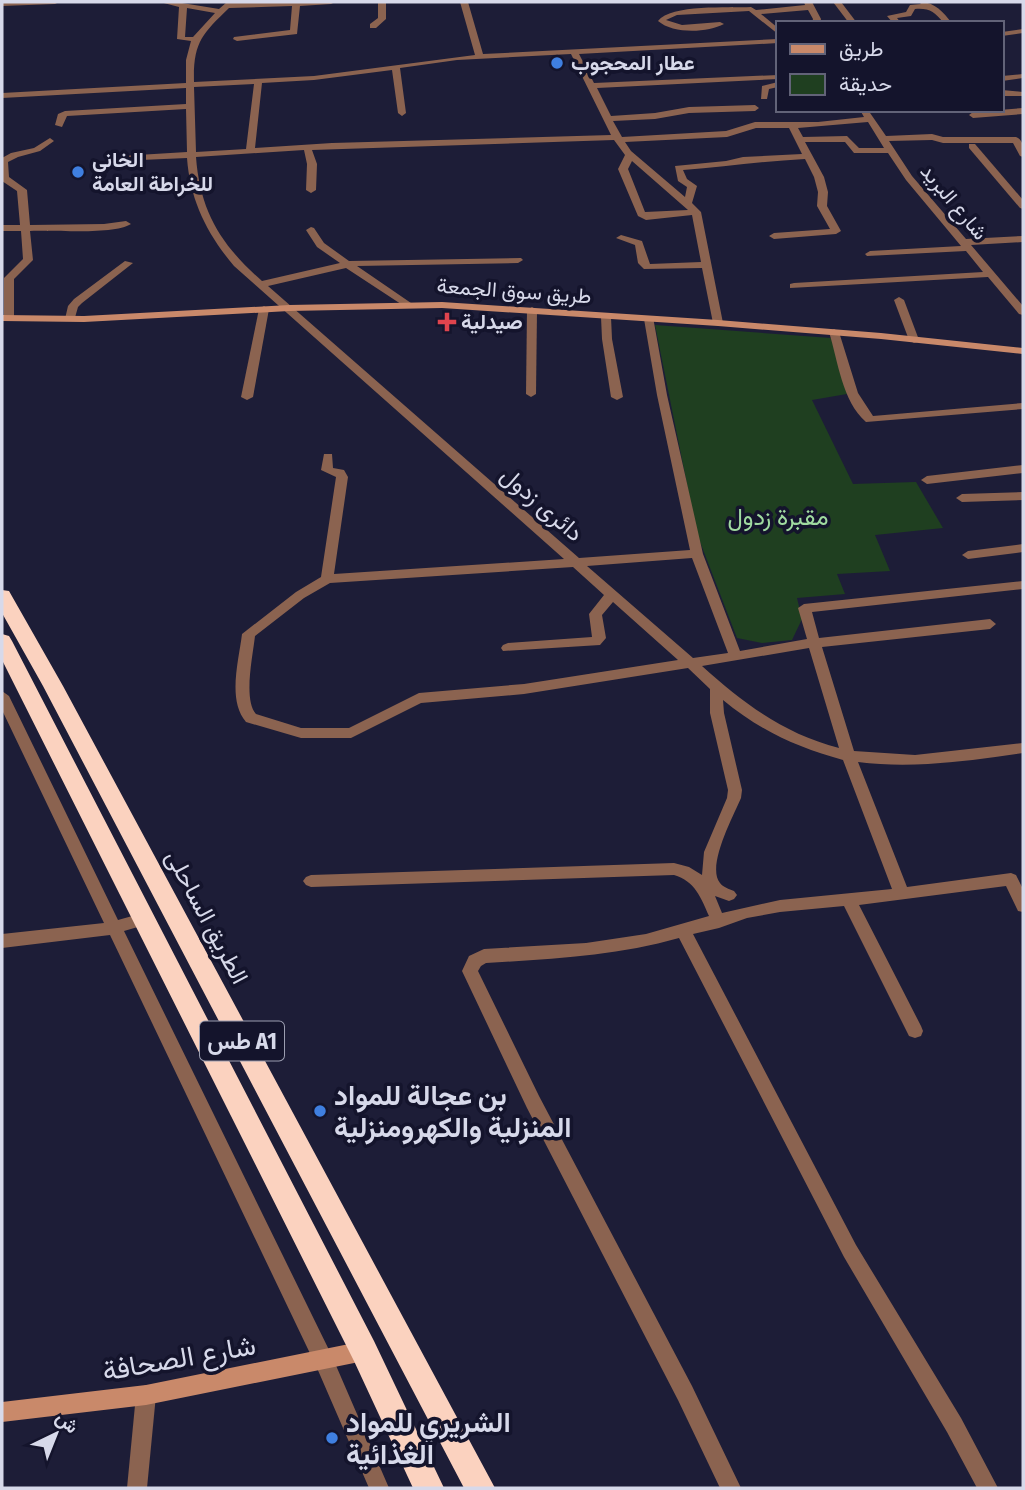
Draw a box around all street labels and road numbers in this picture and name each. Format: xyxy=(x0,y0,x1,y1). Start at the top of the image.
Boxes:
street label: شارع البريد xyxy=(914,159,993,246)
street label: طريق سوق الجمعة xyxy=(436,273,592,309)
street label: دائرى زدول xyxy=(494,461,589,548)
street label: الطريق الساحلى xyxy=(159,845,254,989)
road number: طس A1 xyxy=(200,1022,284,1060)
street label: شارع الصحافة xyxy=(100,1328,259,1390)

